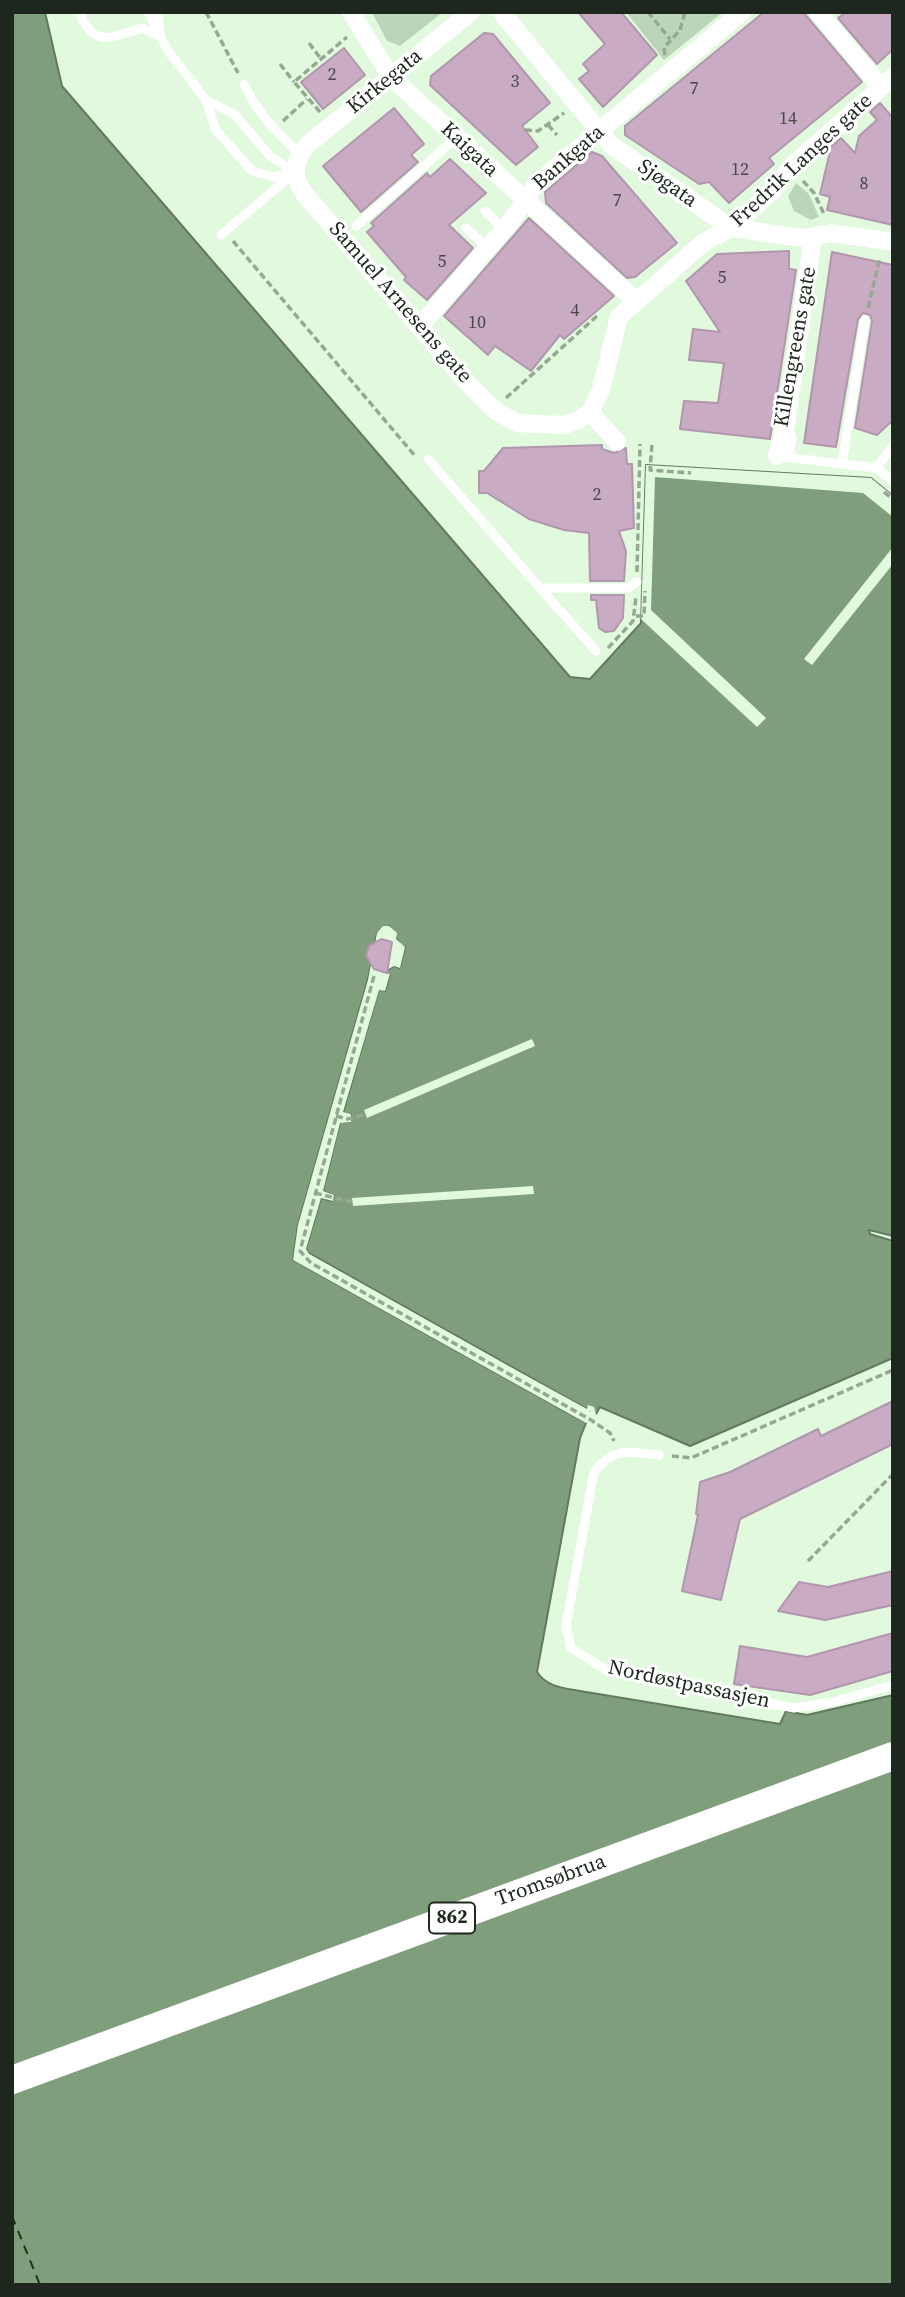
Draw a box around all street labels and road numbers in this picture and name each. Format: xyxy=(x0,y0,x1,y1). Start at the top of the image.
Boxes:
street label: Kirkegata xyxy=(342,44,428,120)
street label: Fredrik Langes gate xyxy=(726,89,878,233)
street label: Kaigata xyxy=(435,117,503,183)
street label: Bankgata xyxy=(528,120,610,196)
street label: Sjøgata xyxy=(632,155,702,213)
street label: Samuel Arnesens gate xyxy=(323,217,477,389)
street label: Killengreens gate xyxy=(769,265,823,429)
street label: Nordøstpassasjen xyxy=(606,1656,772,1714)
street label: Tromsøbrua xyxy=(492,1849,610,1913)
road number: 862 xyxy=(429,1902,475,1934)

